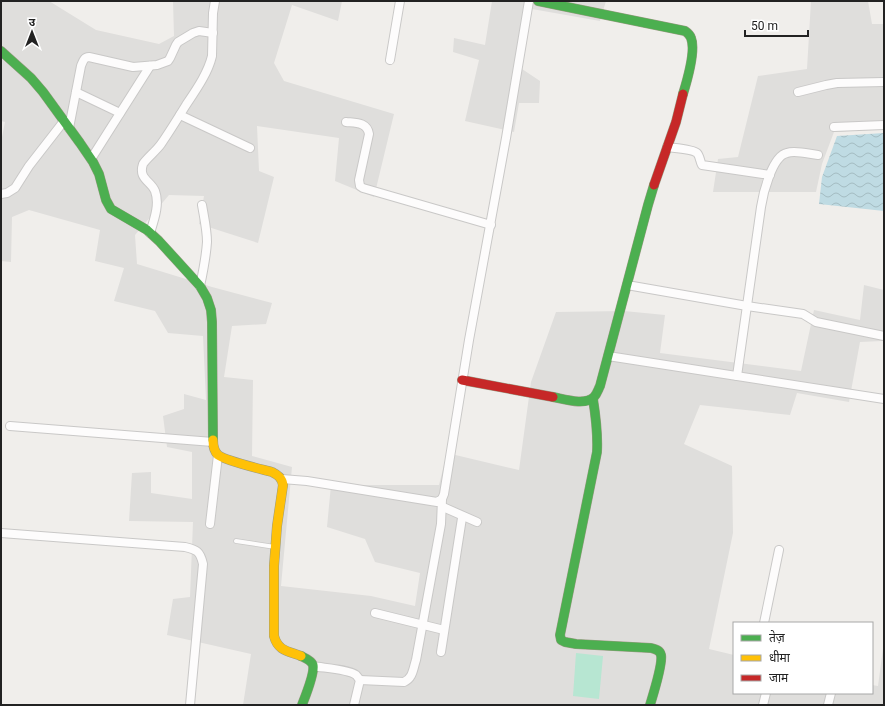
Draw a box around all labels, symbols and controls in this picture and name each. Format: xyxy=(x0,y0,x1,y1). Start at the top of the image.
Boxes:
north arrow xyxy=(12,12,52,52)
scale bar xyxy=(745,12,808,38)
text: उ xyxy=(29,16,36,29)
text: 50 m xyxy=(751,19,778,33)
legend xyxy=(733,622,873,694)
text: तेज़ xyxy=(769,630,786,645)
text: धीमा xyxy=(769,650,791,665)
text: जाम xyxy=(769,671,789,685)

